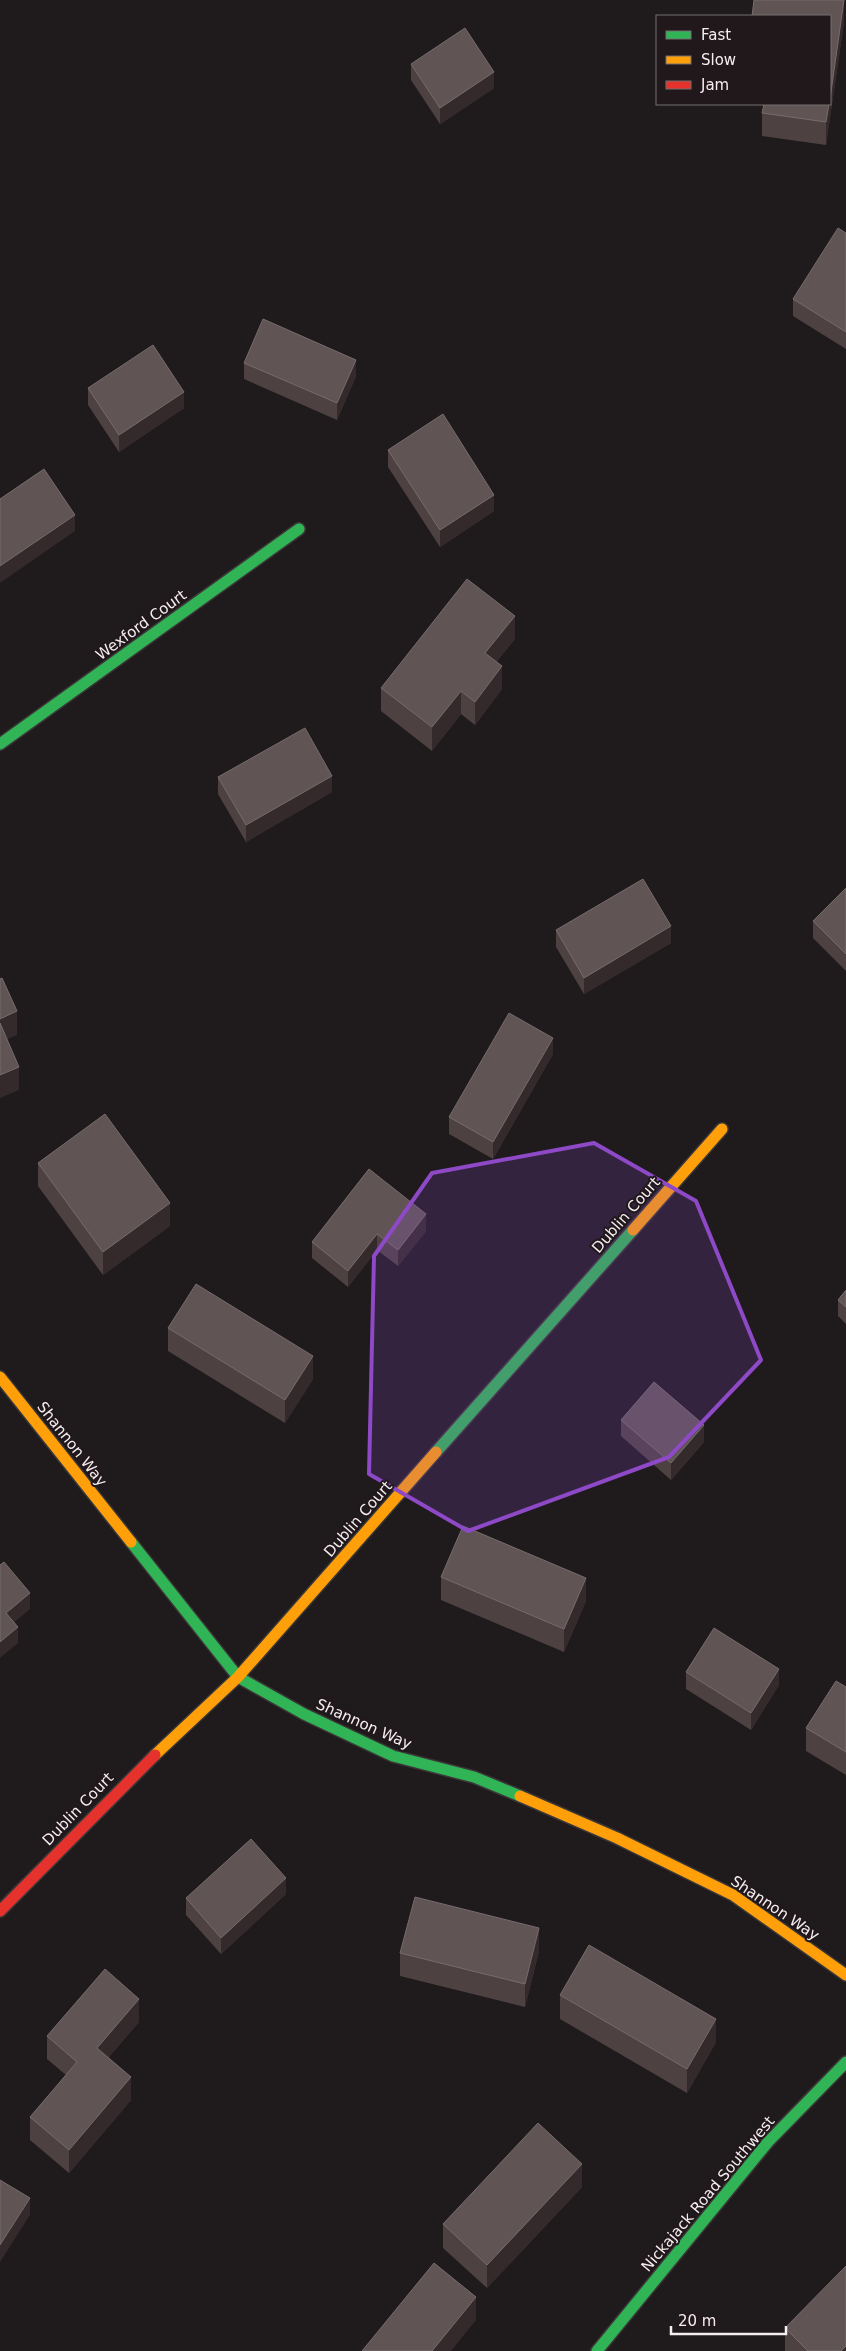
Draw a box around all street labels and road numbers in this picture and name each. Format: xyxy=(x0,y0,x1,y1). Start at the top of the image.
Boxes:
street label: Wexford Court xyxy=(92,586,190,664)
street label: Dublin Court xyxy=(588,1173,664,1257)
street label: Shannon Way xyxy=(33,1398,111,1490)
street label: Dublin Court xyxy=(320,1477,396,1561)
street label: Shannon Way xyxy=(313,1695,415,1753)
street label: Dublin Court xyxy=(39,1769,117,1849)
street label: Shannon Way xyxy=(727,1872,823,1944)
street label: Nickajack Road Southwest xyxy=(638,2112,778,2275)

